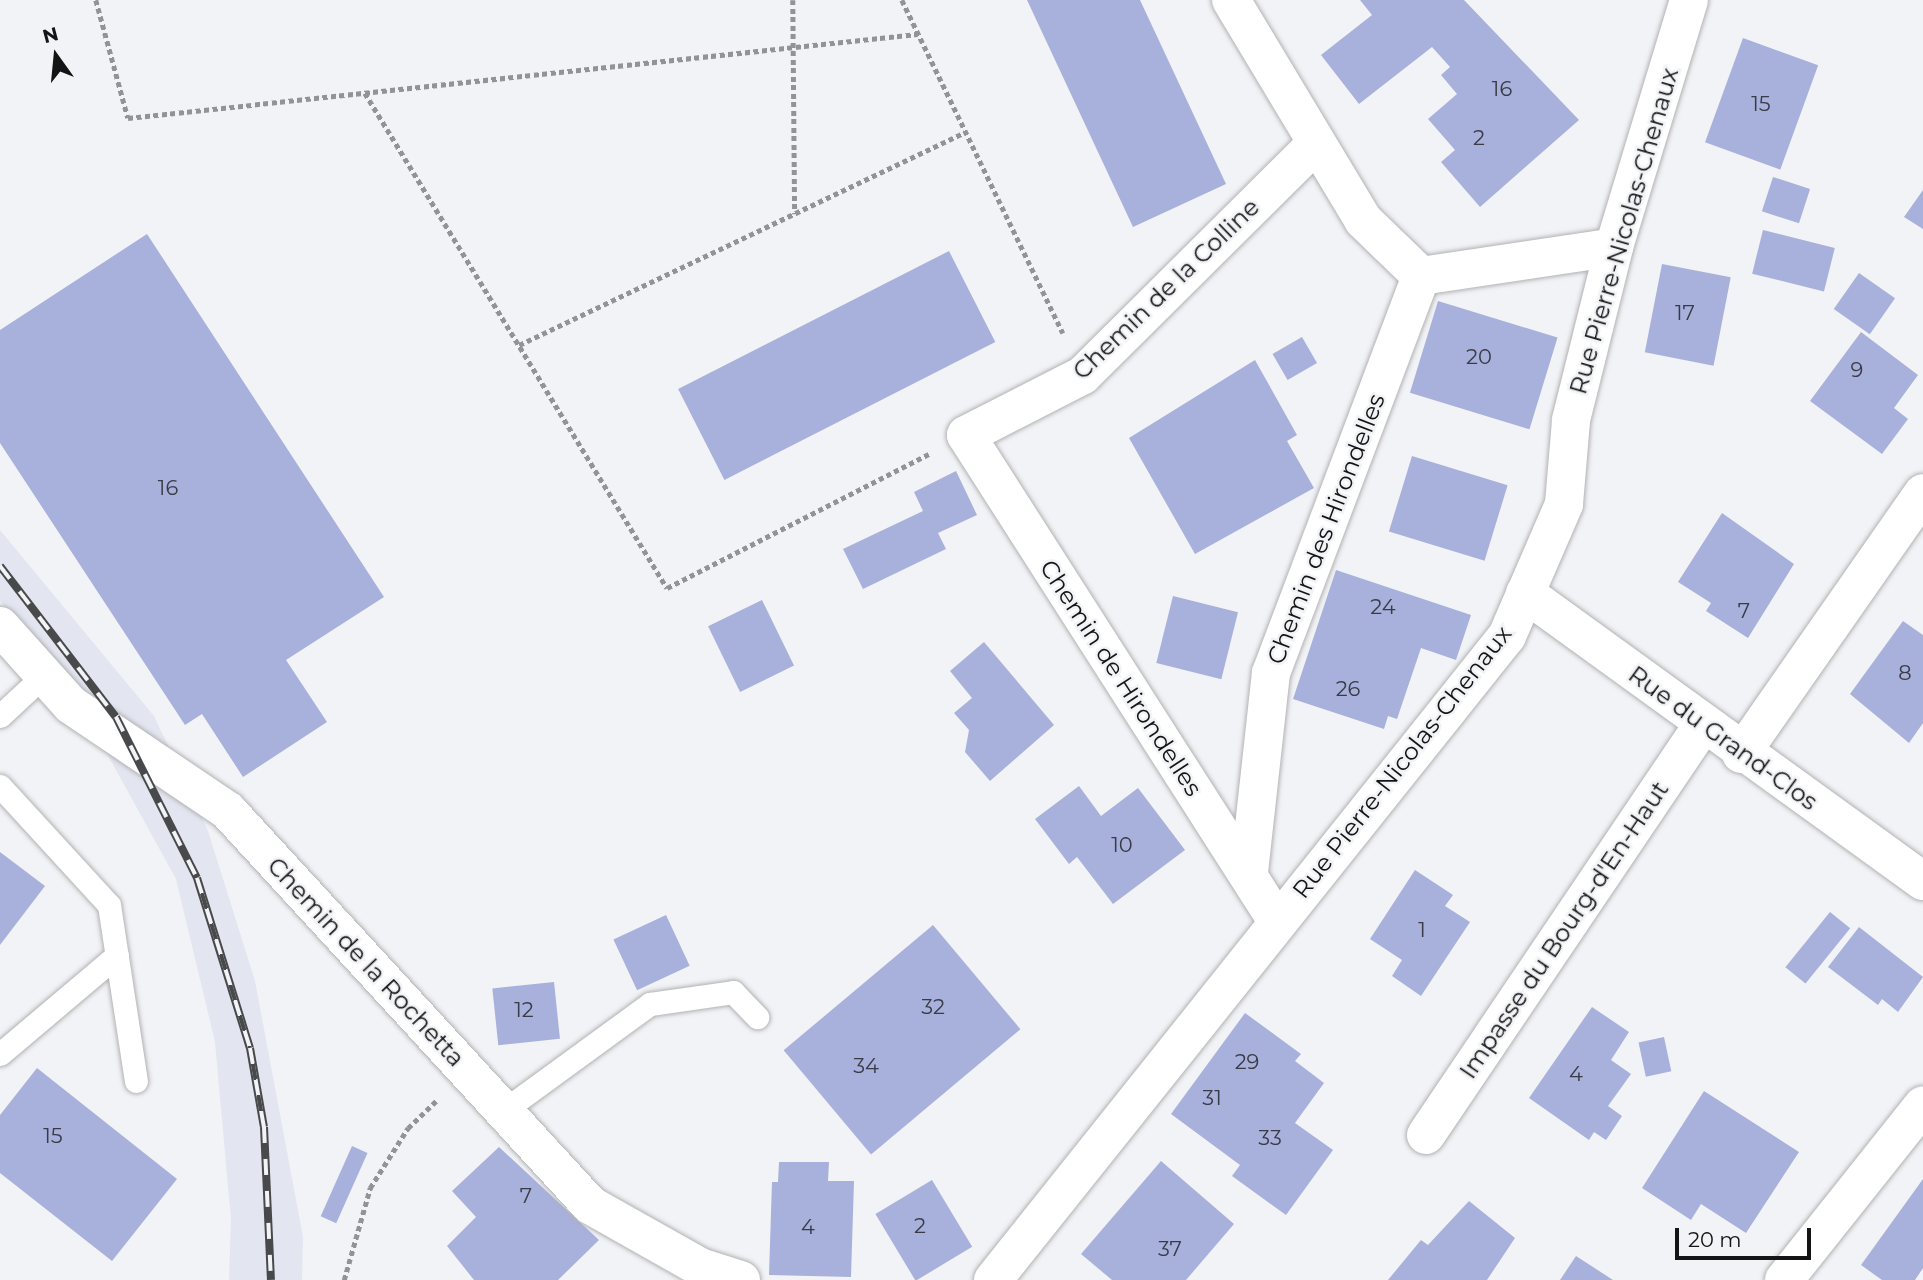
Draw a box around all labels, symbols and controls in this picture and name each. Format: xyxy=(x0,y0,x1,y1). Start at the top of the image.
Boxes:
north arrow xyxy=(21,21,91,91)
text: N xyxy=(40,22,61,48)
street label: Rue Pierre-Nicolas-Chenaux xyxy=(1564,64,1684,398)
house number: 16 xyxy=(1492,76,1512,102)
house number: 15 xyxy=(1751,91,1771,117)
house number: 2 xyxy=(1473,125,1485,151)
street label: Chemin de la Colline xyxy=(1067,193,1265,385)
house number: 17 xyxy=(1675,300,1695,326)
house number: 20 xyxy=(1466,344,1492,370)
house number: 9 xyxy=(1851,357,1863,383)
street label: Chemin des Hirondelles xyxy=(1261,390,1391,668)
house number: 16 xyxy=(158,475,178,501)
street label: Chemin de Hirondelles xyxy=(1034,555,1208,801)
house number: 24 xyxy=(1370,594,1396,620)
house number: 7 xyxy=(1738,598,1750,624)
street label: Rue Pierre-Nicolas-Chenaux xyxy=(1287,620,1517,904)
street label: Rue du Grand-Clos xyxy=(1623,660,1823,816)
house number: 8 xyxy=(1898,660,1912,686)
house number: 26 xyxy=(1336,676,1360,702)
street label: Impasse du Bourg-d'En-Haut xyxy=(1454,776,1674,1084)
house number: 10 xyxy=(1111,832,1133,858)
street label: Chemin de la Rochetta xyxy=(262,851,470,1073)
house number: 1 xyxy=(1418,917,1426,943)
house number: 32 xyxy=(921,994,945,1020)
house number: 12 xyxy=(514,997,534,1023)
house number: 29 xyxy=(1235,1049,1259,1075)
house number: 34 xyxy=(853,1053,879,1079)
house number: 4 xyxy=(1569,1061,1583,1087)
house number: 31 xyxy=(1202,1085,1222,1111)
house number: 15 xyxy=(43,1123,63,1149)
house number: 33 xyxy=(1258,1125,1282,1151)
house number: 7 xyxy=(520,1183,532,1209)
house number: 2 xyxy=(914,1213,926,1239)
house number: 4 xyxy=(801,1214,815,1240)
scale bar xyxy=(1678,1214,1814,1258)
text: 20 m xyxy=(1688,1227,1742,1252)
house number: 37 xyxy=(1158,1236,1182,1262)

